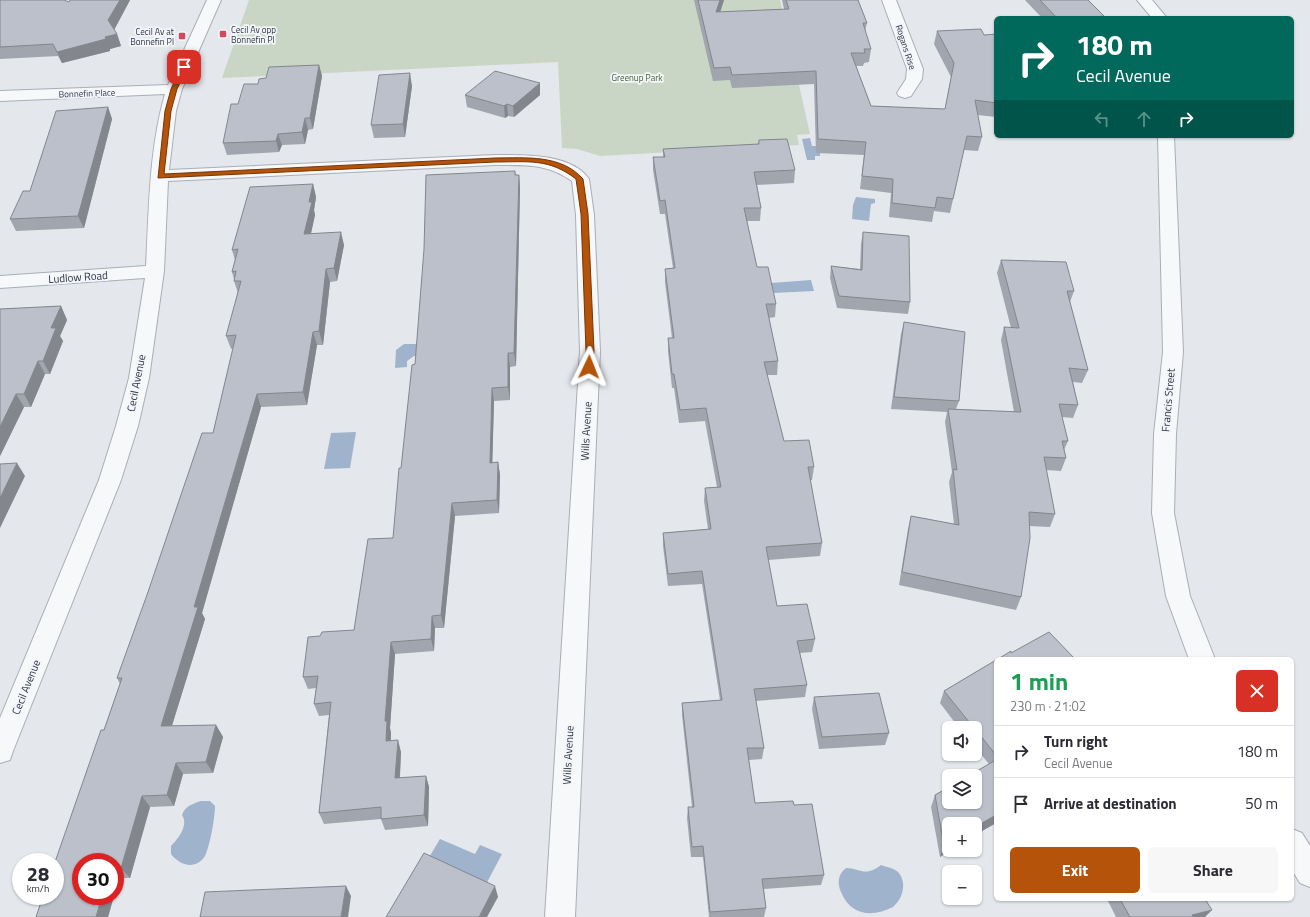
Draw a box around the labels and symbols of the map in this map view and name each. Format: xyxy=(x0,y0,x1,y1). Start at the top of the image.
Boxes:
place label: Cecil Av opp Bonnefin Pl xyxy=(231,23,276,46)
street label: Rogans Rise xyxy=(893,23,920,72)
place label: Cecil Av at Bonnefin Pl xyxy=(130,25,175,48)
marker: Cecil Av opp Bonnefin Pl xyxy=(218,29,228,39)
marker: Cecil Av at Bonnefin Pl xyxy=(177,31,187,41)
pin xyxy=(167,50,201,84)
park label: Greenup Park xyxy=(611,71,663,84)
street label: Bonnefin Place xyxy=(58,86,116,100)
street label: Ludlow Road xyxy=(48,267,109,287)
position arrow xyxy=(568,346,610,388)
street label: Cecil Avenue xyxy=(123,353,149,413)
street label: Francis Street xyxy=(1157,367,1179,433)
street label: Wills Avenue xyxy=(576,401,596,461)
street label: Cecil Avenue xyxy=(8,657,44,717)
street label: Wills Avenue xyxy=(558,725,578,785)
speed limit sign: 30 xyxy=(72,853,124,905)

